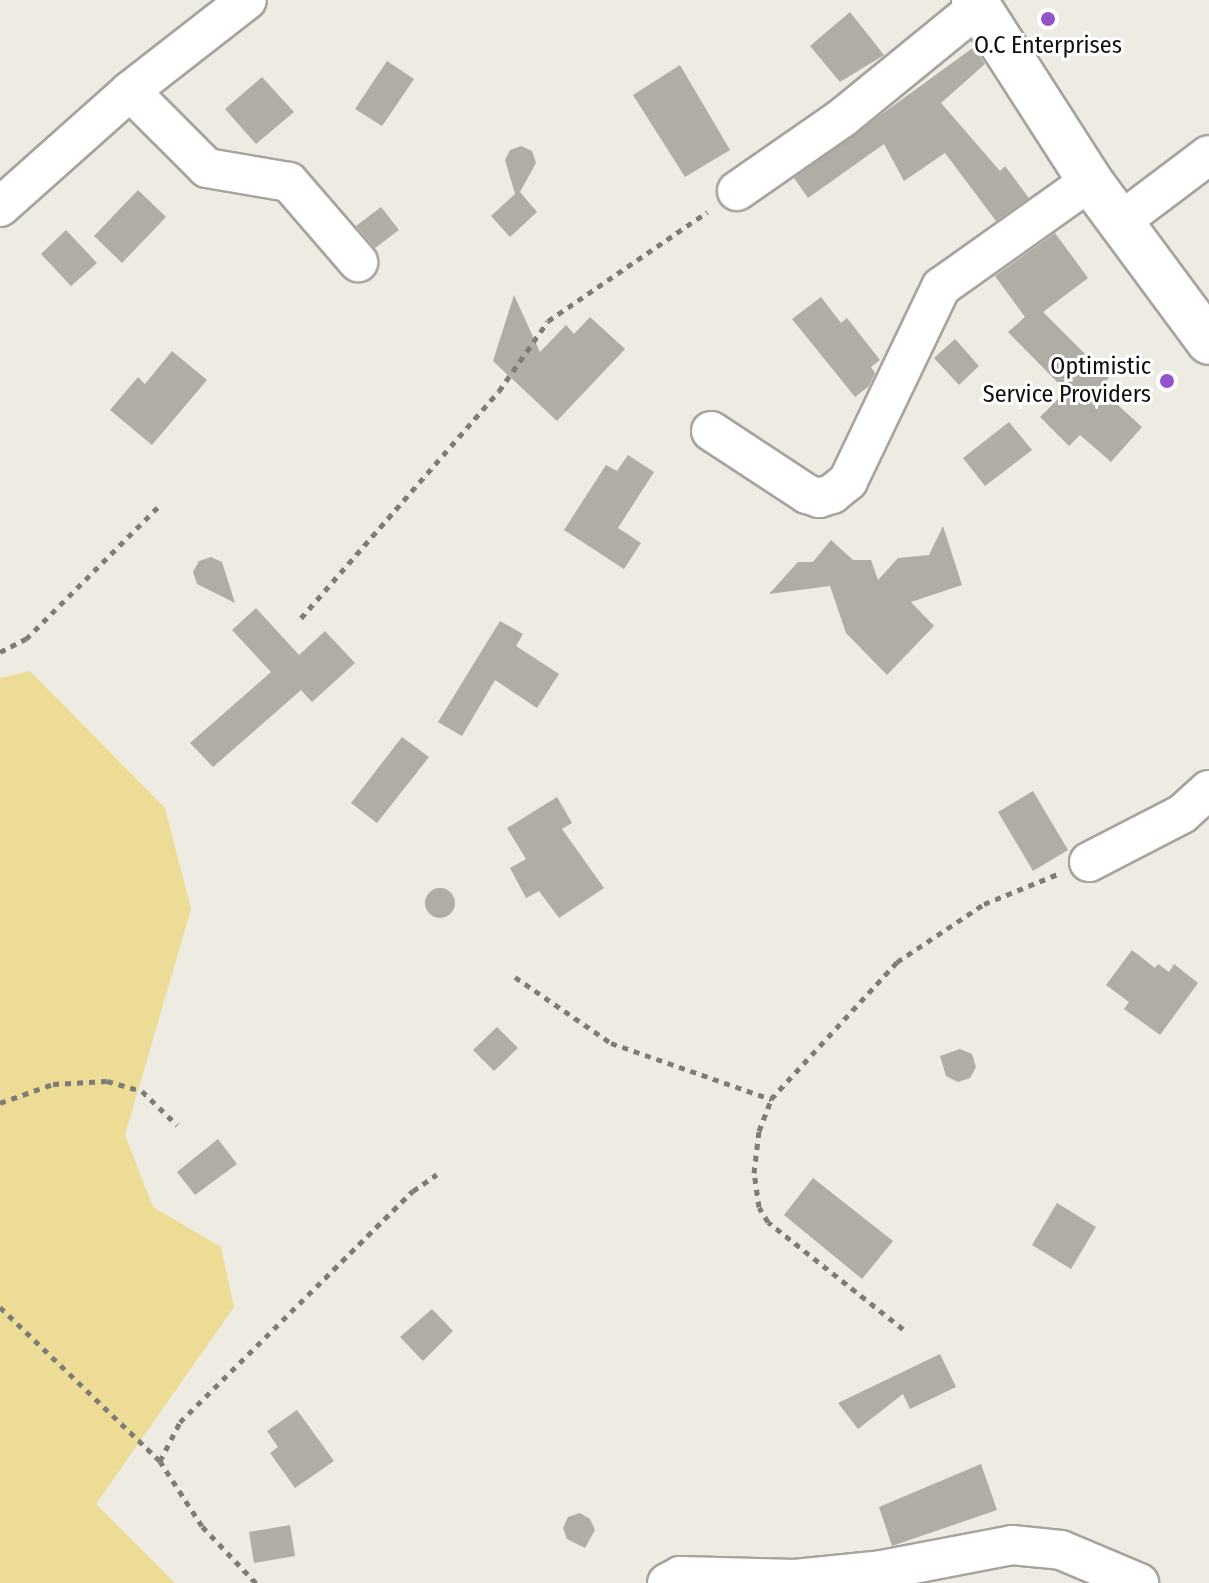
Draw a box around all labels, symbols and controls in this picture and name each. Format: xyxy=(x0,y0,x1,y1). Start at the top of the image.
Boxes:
marker: O.C Enterprises xyxy=(1039,10,1057,28)
place label: O.C Enterprises xyxy=(974,32,1122,60)
place label: Optimistic Service Providers xyxy=(983,353,1151,409)
marker: Optimistic Service Providers xyxy=(1158,372,1176,390)

